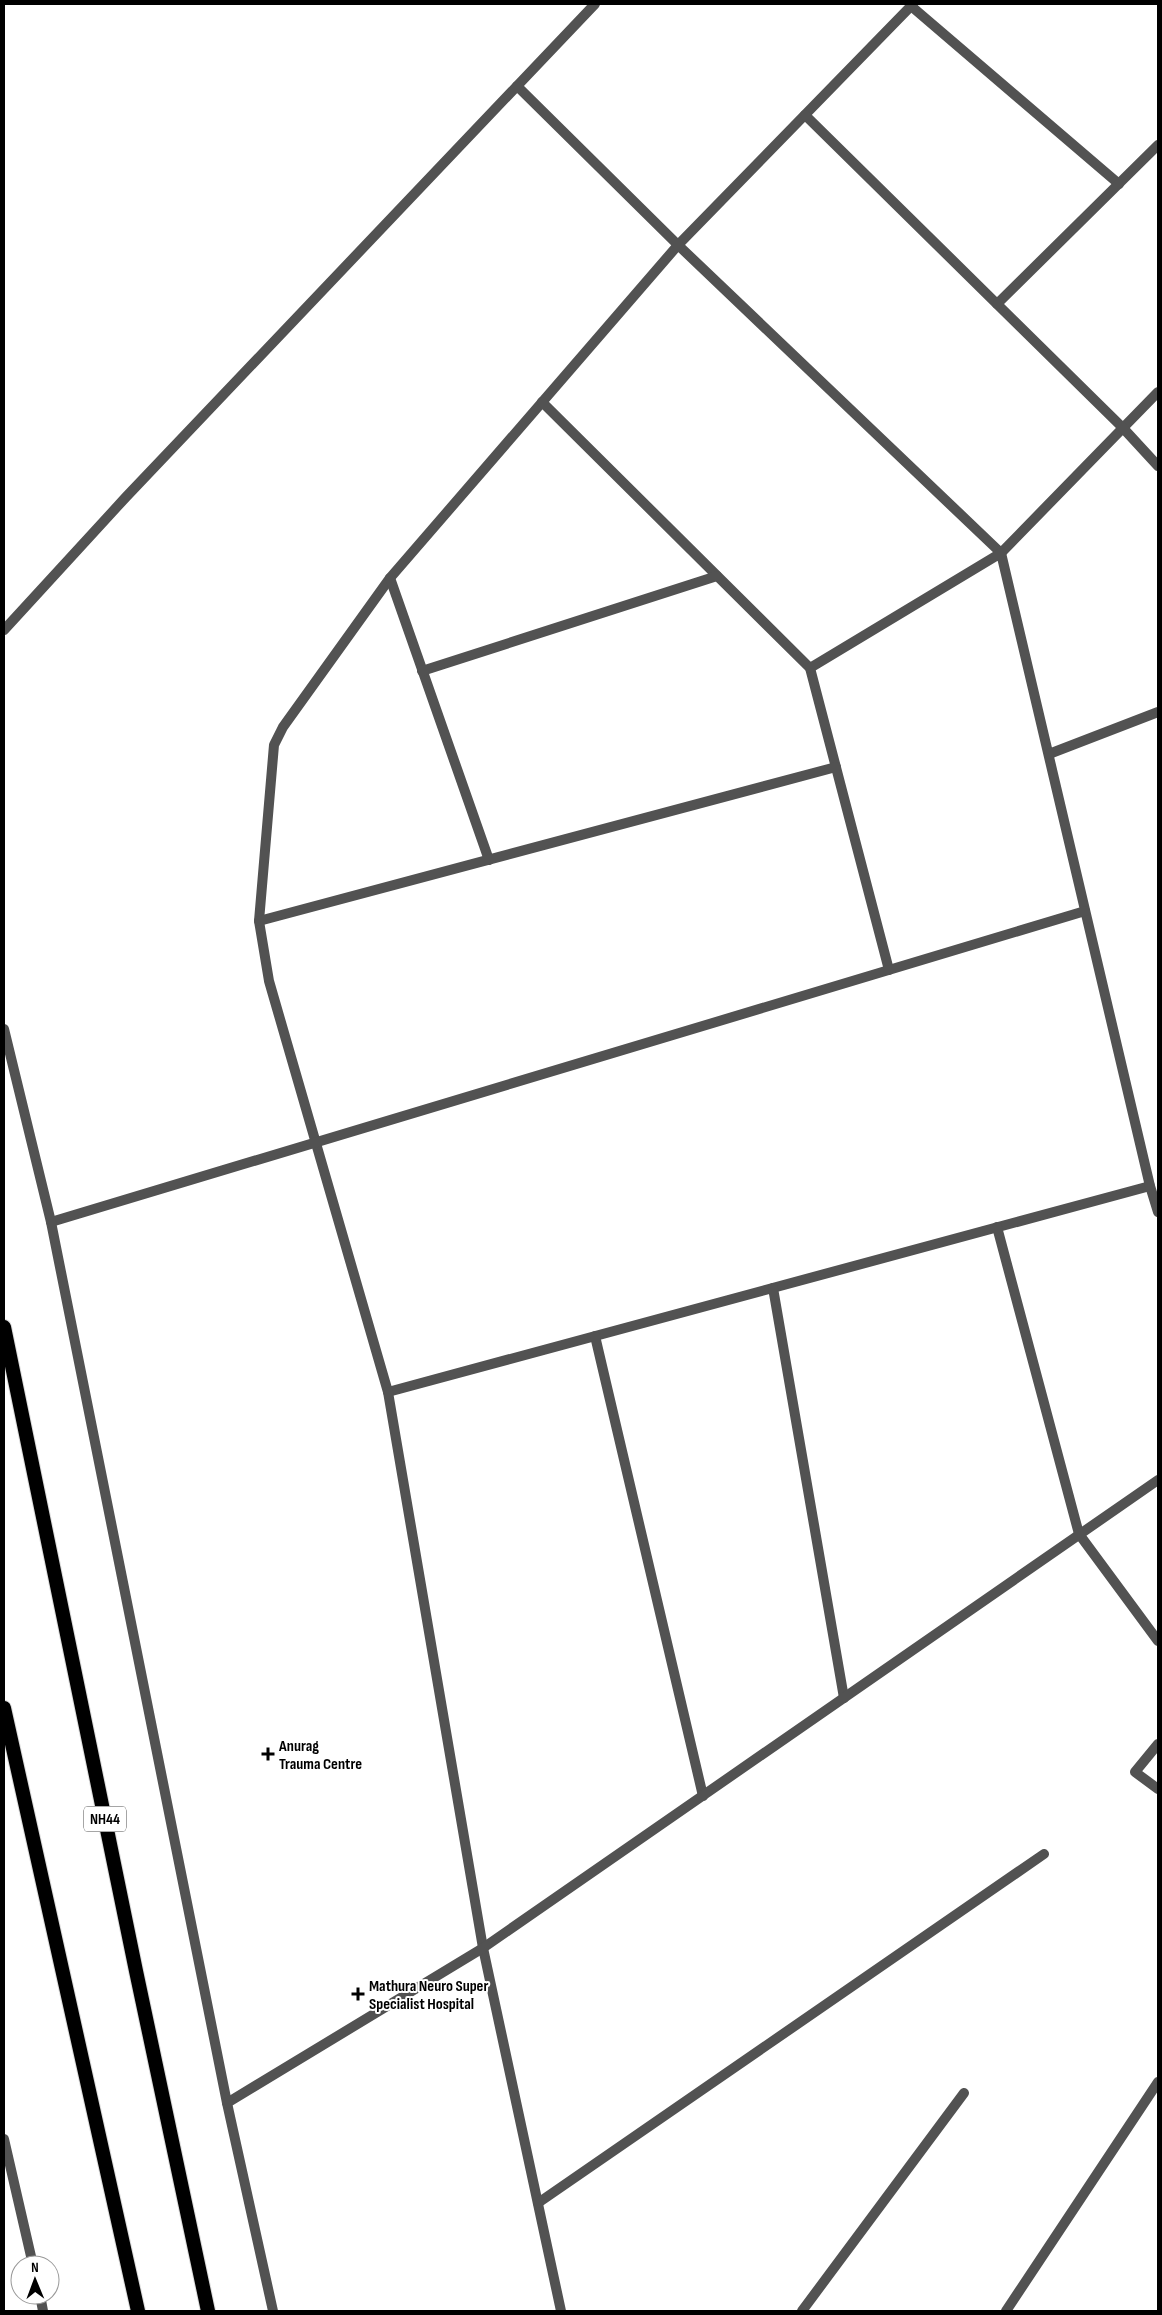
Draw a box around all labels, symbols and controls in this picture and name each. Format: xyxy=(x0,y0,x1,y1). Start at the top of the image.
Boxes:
place label: Anurag Trauma Centre xyxy=(278,1737,362,1774)
marker: Anurag Trauma Centre xyxy=(261,1747,275,1761)
road number: NH44 xyxy=(84,1806,126,1832)
place label: Mathura Neuro Super Specialist Hospital xyxy=(369,1977,488,2014)
marker: Mathura Neuro Super Specialist Hospital xyxy=(351,1987,365,2001)
north arrow xyxy=(10,2255,60,2305)
text: N xyxy=(31,2259,39,2276)

